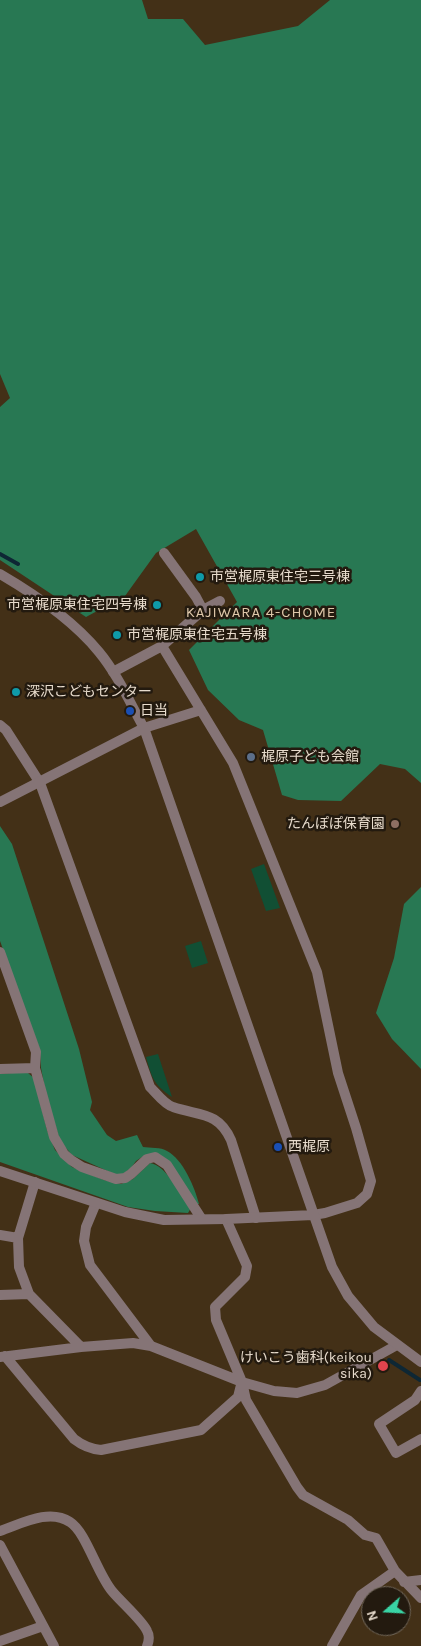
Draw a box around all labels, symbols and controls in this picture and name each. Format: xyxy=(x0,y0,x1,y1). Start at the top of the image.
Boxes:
place label: 市営梶原東住宅三号棟 xyxy=(210,569,350,585)
marker: 市営梶原東住宅三号棟 xyxy=(194,571,206,583)
place label: 市営梶原東住宅四号棟 xyxy=(7,597,147,613)
marker: 市営梶原東住宅四号棟 xyxy=(151,599,163,611)
district label: KAJIWARA 4-CHOME xyxy=(184,604,338,622)
place label: 市営梶原東住宅五号棟 xyxy=(127,627,267,643)
marker: 市営梶原東住宅五号棟 xyxy=(111,629,123,641)
place label: 深沢こどもセンター xyxy=(26,684,152,700)
marker: 深沢こどもセンター xyxy=(10,686,22,698)
place label: 日当 xyxy=(140,703,168,719)
marker: 日当 xyxy=(124,705,136,717)
place label: 梶原子ども会館 xyxy=(261,749,359,765)
marker: 梶原子ども会館 xyxy=(245,751,257,763)
place label: たんぽぽ保育園 xyxy=(287,816,385,832)
marker: たんぽぽ保育園 xyxy=(389,818,401,830)
place label: 西梶原 xyxy=(288,1139,330,1155)
marker: 西梶原 xyxy=(272,1141,284,1153)
place label: けいこう歯科(keikou sika) xyxy=(240,1350,372,1382)
marker: けいこう歯科(keikou sika) xyxy=(376,1359,390,1373)
north arrow xyxy=(361,1586,411,1636)
text: N xyxy=(363,1608,382,1623)

